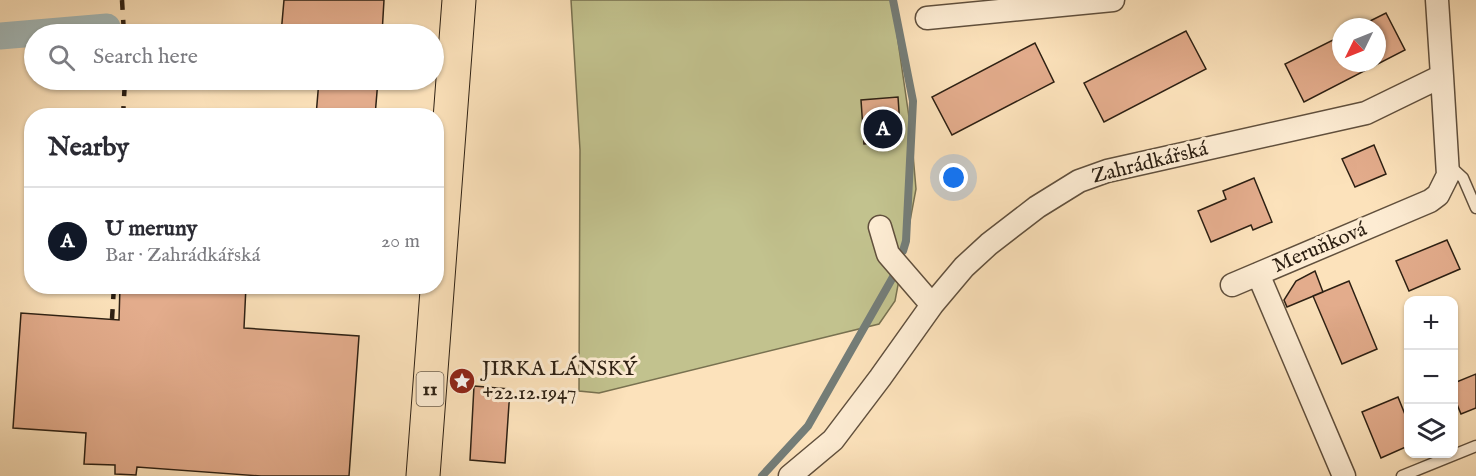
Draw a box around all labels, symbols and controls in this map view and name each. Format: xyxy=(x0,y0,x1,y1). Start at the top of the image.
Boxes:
north arrow xyxy=(1332,18,1386,72)
search box xyxy=(24,24,444,90)
icon: search xyxy=(45,41,78,74)
text: Search here xyxy=(93,43,198,71)
pin: A xyxy=(864,106,902,152)
text: Nearby xyxy=(48,131,129,164)
street label: Zahrádkářská xyxy=(1089,135,1212,190)
your location xyxy=(939,163,968,192)
text: U meruny xyxy=(105,215,197,243)
street label: Meruňková xyxy=(1269,216,1372,280)
text: A xyxy=(61,229,74,254)
text: 20 m xyxy=(381,229,420,254)
text: Bar · Zahrádkářská xyxy=(105,243,260,268)
map controls xyxy=(1404,296,1458,458)
button: + xyxy=(1404,296,1458,350)
button: − xyxy=(1404,350,1458,404)
place label: JIRKA LÁNSKÝ +22.12.1947 xyxy=(480,355,638,407)
place icon: JIRKA LÁNSKÝ +22.12.1947 xyxy=(447,366,477,396)
road number: 11 xyxy=(416,372,444,406)
button: layers xyxy=(1404,404,1458,458)

